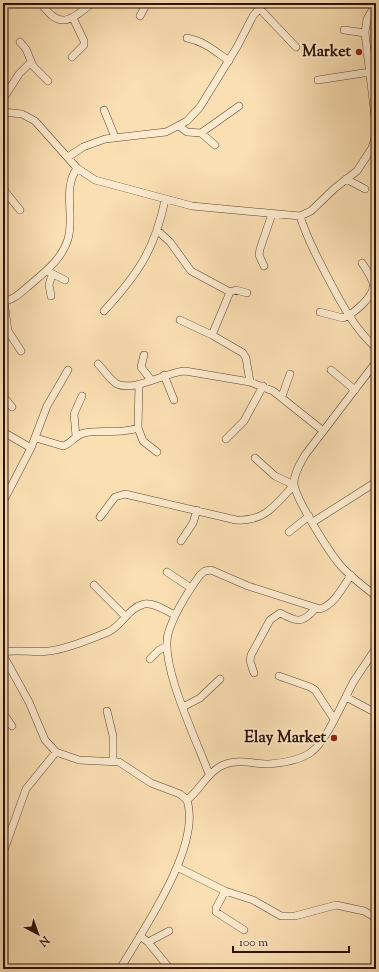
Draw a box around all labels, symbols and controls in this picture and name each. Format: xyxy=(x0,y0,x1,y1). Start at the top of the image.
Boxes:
place label: Market xyxy=(302,41,352,64)
marker: Market xyxy=(354,47,364,57)
place label: Elay Market xyxy=(244,727,327,750)
marker: Elay Market xyxy=(329,733,339,743)
north arrow xyxy=(18,914,58,954)
scale bar xyxy=(233,928,349,954)
text: N xyxy=(35,931,53,950)
text: 100 m xyxy=(239,934,268,952)

